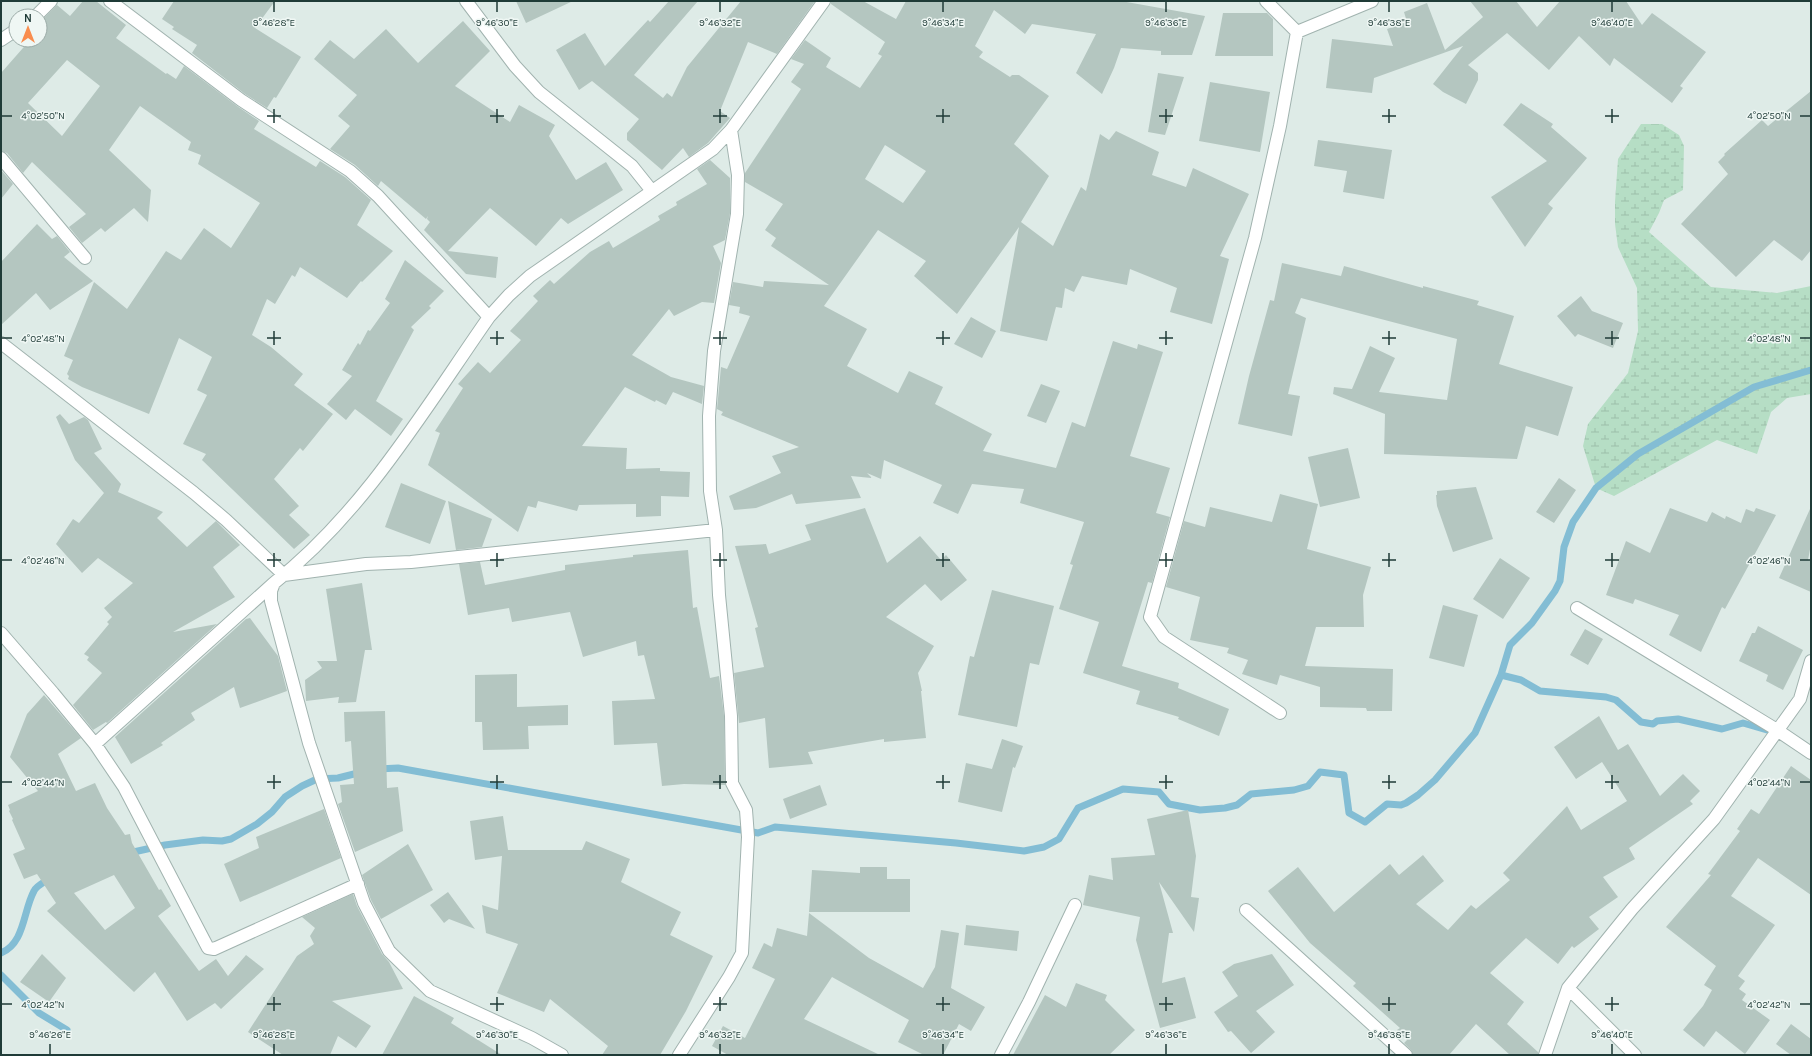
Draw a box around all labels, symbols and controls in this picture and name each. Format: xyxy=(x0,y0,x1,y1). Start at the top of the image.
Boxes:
north arrow xyxy=(8,8,48,48)
text: N xyxy=(24,12,32,25)
text: 9°46'28"E xyxy=(253,17,295,29)
text: 9°46'30"E xyxy=(476,17,518,29)
text: 9°46'32"E xyxy=(699,17,741,29)
text: 9°46'34"E xyxy=(922,17,964,29)
text: 9°46'36"E xyxy=(1145,17,1187,29)
text: 9°46'38"E xyxy=(1368,17,1410,29)
text: 9°46'40"E xyxy=(1591,17,1633,29)
text: 4°02'50"N xyxy=(21,110,65,122)
text: 4°02'50"N xyxy=(1747,110,1791,122)
text: 4°02'48"N xyxy=(21,333,65,345)
text: 4°02'48"N xyxy=(1747,333,1791,345)
text: 4°02'46"N xyxy=(21,555,65,567)
text: 4°02'46"N xyxy=(1747,555,1791,567)
text: 4°02'44"N xyxy=(21,777,65,789)
text: 4°02'44"N xyxy=(1747,777,1791,789)
text: 4°02'42"N xyxy=(21,999,65,1011)
text: 4°02'42"N xyxy=(1747,999,1791,1011)
text: 9°46'26"E xyxy=(29,1029,71,1041)
text: 9°46'28"E xyxy=(253,1029,295,1041)
text: 9°46'30"E xyxy=(476,1029,518,1041)
text: 9°46'32"E xyxy=(699,1029,741,1041)
text: 9°46'34"E xyxy=(922,1029,964,1041)
text: 9°46'36"E xyxy=(1145,1029,1187,1041)
text: 9°46'38"E xyxy=(1368,1029,1410,1041)
text: 9°46'40"E xyxy=(1591,1029,1633,1041)

